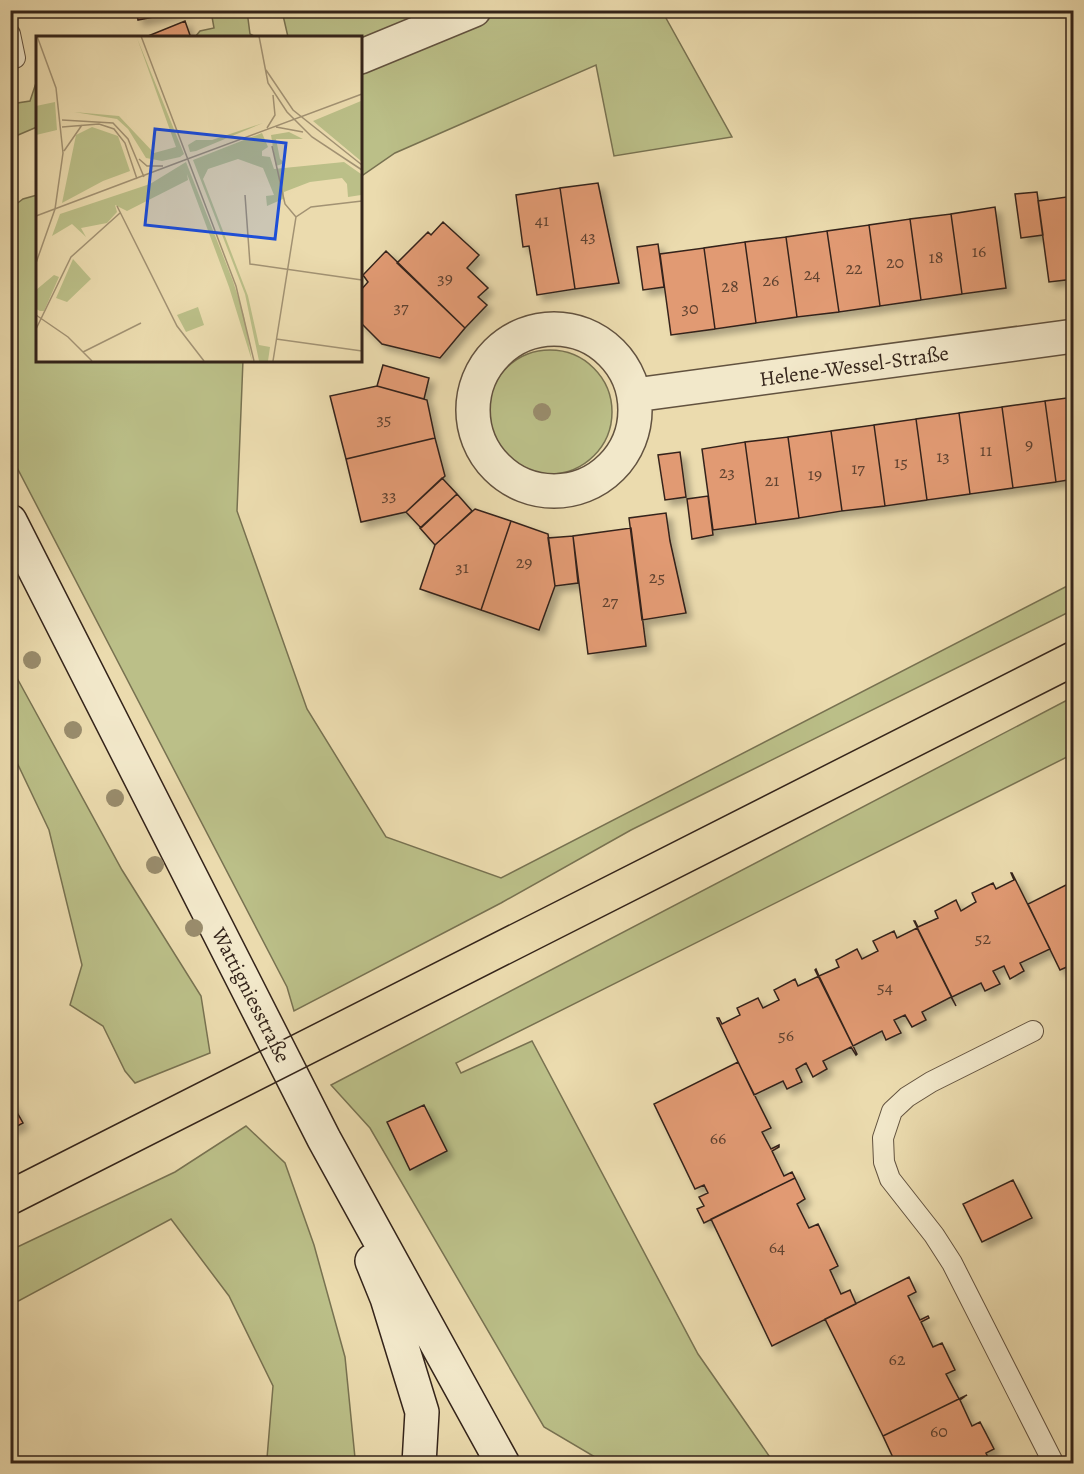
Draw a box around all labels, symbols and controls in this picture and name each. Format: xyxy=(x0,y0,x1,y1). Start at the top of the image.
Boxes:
inset map xyxy=(36,36,362,362)
house number: 41 xyxy=(535,208,549,232)
house number: 43 xyxy=(580,224,596,248)
house number: 16 xyxy=(972,239,986,263)
house number: 18 xyxy=(929,245,943,269)
house number: 20 xyxy=(886,250,904,274)
house number: 22 xyxy=(845,256,863,280)
house number: 24 xyxy=(804,262,820,286)
house number: 39 xyxy=(437,266,453,290)
house number: 26 xyxy=(763,268,779,292)
house number: 28 xyxy=(721,274,739,298)
house number: 37 xyxy=(393,295,409,319)
house number: 30 xyxy=(681,296,699,320)
street label: Helene-Wessel-Straße xyxy=(758,339,950,393)
house number: 35 xyxy=(376,407,392,431)
house number: 9 xyxy=(1025,432,1033,456)
house number: 11 xyxy=(980,438,992,462)
house number: 13 xyxy=(936,444,950,468)
house number: 15 xyxy=(894,450,908,474)
house number: 17 xyxy=(851,456,865,480)
house number: 23 xyxy=(719,460,735,484)
house number: 19 xyxy=(808,462,822,486)
house number: 21 xyxy=(765,468,779,492)
house number: 33 xyxy=(382,483,396,507)
house number: 29 xyxy=(516,550,532,574)
house number: 31 xyxy=(455,555,469,579)
house number: 25 xyxy=(649,565,665,589)
house number: 27 xyxy=(602,589,618,613)
street label: Wattigniesstraße xyxy=(204,922,297,1067)
house number: 52 xyxy=(975,926,992,950)
house number: 54 xyxy=(877,975,893,999)
house number: 56 xyxy=(778,1023,794,1047)
house number: 66 xyxy=(710,1126,726,1150)
house number: 64 xyxy=(769,1235,785,1259)
house number: 62 xyxy=(889,1347,906,1371)
house number: 60 xyxy=(930,1419,948,1443)

